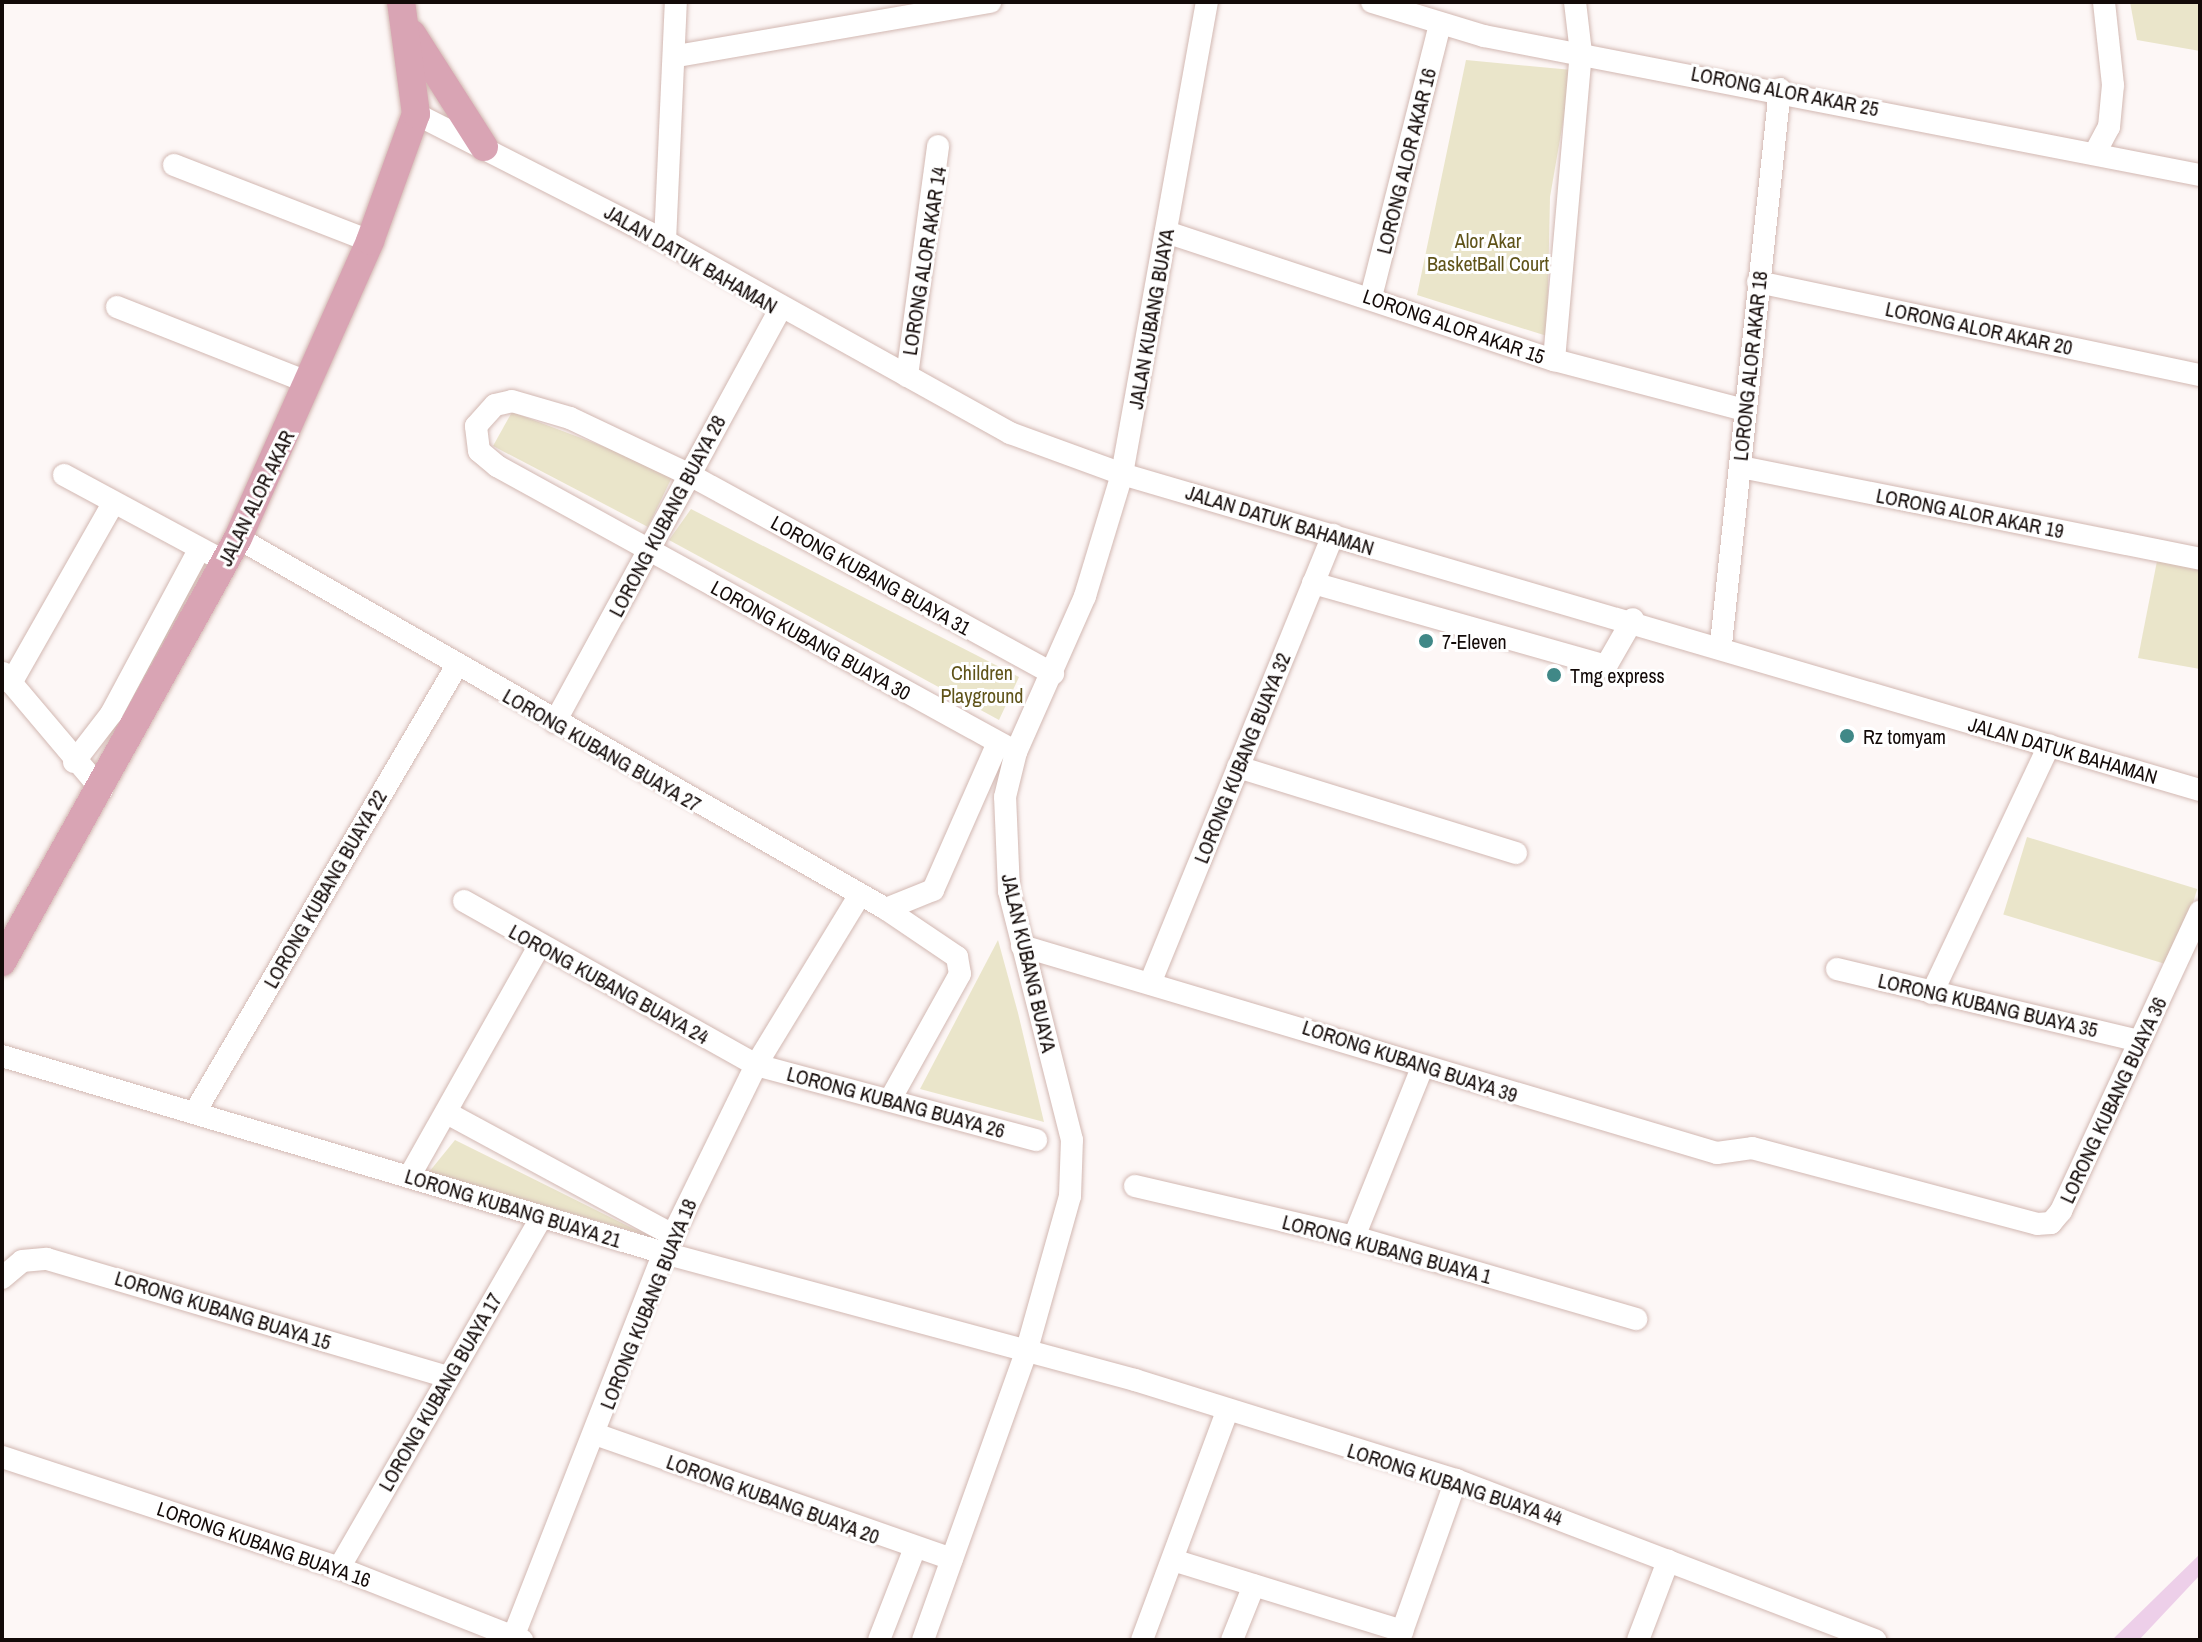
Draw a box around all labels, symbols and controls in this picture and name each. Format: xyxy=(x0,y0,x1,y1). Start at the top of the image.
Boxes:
street label: LORONG ALOR AKAR 25 xyxy=(1688,61,1882,121)
street label: LORONG ALOR AKAR 16 xyxy=(1371,65,1441,257)
street label: LORONG ALOR AKAR 14 xyxy=(897,164,951,358)
street label: JALAN DATUK BAHAMAN xyxy=(600,200,782,318)
street label: JALAN KUBANG BUAYA xyxy=(1123,227,1179,411)
park label: Alor Akar BasketBall Court xyxy=(1427,228,1549,275)
street label: LORONG ALOR AKAR 18 xyxy=(1728,269,1772,463)
street label: LORONG ALOR AKAR 15 xyxy=(1359,283,1549,369)
street label: LORONG ALOR AKAR 20 xyxy=(1882,296,2076,360)
street label: LORONG KUBANG BUAYA 28 xyxy=(603,411,731,621)
street label: JALAN ALOR AKAR xyxy=(212,426,300,570)
street label: JALAN DATUK BAHAMAN xyxy=(1183,480,1377,560)
street label: LORONG ALOR AKAR 19 xyxy=(1873,483,2067,543)
street label: LORONG KUBANG BUAYA 31 xyxy=(767,510,975,640)
street label: LORONG KUBANG BUAYA 30 xyxy=(707,575,915,705)
place label: 7-Eleven xyxy=(1442,629,1507,653)
marker: 7-Eleven xyxy=(1417,632,1435,650)
street label: LORONG KUBANG BUAYA 32 xyxy=(1189,649,1295,867)
park label: Children Playground xyxy=(941,661,1023,708)
place label: Tmg express xyxy=(1570,663,1665,687)
marker: Tmg express xyxy=(1545,666,1563,684)
street label: LORONG KUBANG BUAYA 27 xyxy=(498,683,706,817)
street label: JALAN DATUK BAHAMAN xyxy=(1966,712,2160,788)
place label: Rz tomyam xyxy=(1863,724,1946,748)
marker: Rz tomyam xyxy=(1838,727,1856,745)
street label: LORONG KUBANG BUAYA 22 xyxy=(258,785,392,993)
street label: JALAN KUBANG BUAYA xyxy=(997,871,1061,1055)
street label: LORONG KUBANG BUAYA 24 xyxy=(505,919,713,1049)
street label: LORONG KUBANG BUAYA 35 xyxy=(1875,968,2101,1042)
street label: LORONG KUBANG BUAYA 36 xyxy=(2054,993,2172,1207)
street label: LORONG KUBANG BUAYA 39 xyxy=(1299,1015,1521,1107)
street label: LORONG KUBANG BUAYA 26 xyxy=(784,1061,1008,1143)
street label: LORONG KUBANG BUAYA 21 xyxy=(402,1164,624,1252)
street label: LORONG KUBANG BUAYA 18 xyxy=(595,1195,701,1413)
street label: LORONG KUBANG BUAYA 1 xyxy=(1279,1209,1495,1289)
street label: LORONG KUBANG BUAYA 15 xyxy=(112,1266,334,1354)
street label: LORONG KUBANG BUAYA 17 xyxy=(373,1288,507,1496)
street label: LORONG KUBANG BUAYA 44 xyxy=(1344,1438,1566,1530)
street label: LORONG KUBANG BUAYA 20 xyxy=(663,1449,883,1549)
street label: LORONG KUBANG BUAYA 16 xyxy=(154,1496,374,1592)

